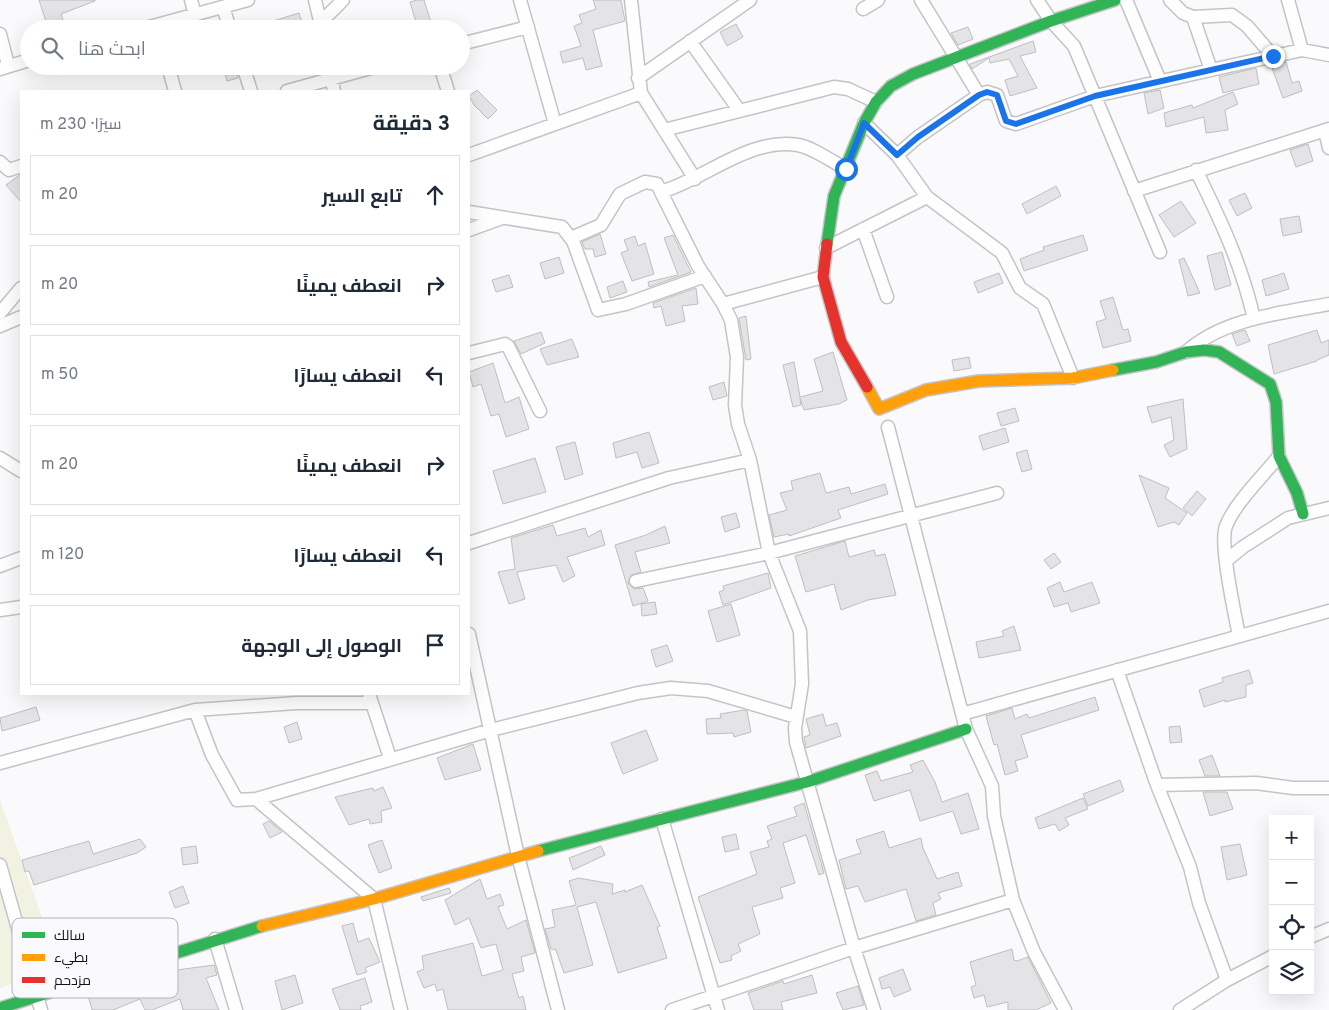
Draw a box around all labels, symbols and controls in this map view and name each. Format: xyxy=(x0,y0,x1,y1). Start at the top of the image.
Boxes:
search box xyxy=(20,20,470,75)
icon: search xyxy=(38,34,66,62)
text: ابحث هنا xyxy=(78,38,146,62)
route end xyxy=(1262,45,1285,68)
text: 3 دقيقة xyxy=(373,111,450,138)
text: سيرًا · 230 m xyxy=(40,115,121,135)
route start xyxy=(835,158,858,181)
icon: ahead xyxy=(421,181,449,209)
text: 20 m xyxy=(41,185,78,205)
text: تابع السير xyxy=(322,185,402,209)
icon: right xyxy=(421,271,449,299)
text: 20 m xyxy=(41,275,78,295)
text: انعطف يمينًا xyxy=(296,275,402,299)
icon: left xyxy=(421,361,449,389)
text: 50 m xyxy=(41,365,79,385)
text: انعطف يسارًا xyxy=(294,365,402,389)
icon: right xyxy=(421,451,449,479)
text: 20 m xyxy=(41,455,78,475)
text: انعطف يمينًا xyxy=(296,455,402,479)
icon: left xyxy=(421,541,449,569)
text: 120 m xyxy=(41,545,84,565)
text: انعطف يسارًا xyxy=(294,545,402,569)
icon: arrive xyxy=(421,631,449,659)
text: الوصول إلى الوجهة xyxy=(241,635,402,659)
map controls xyxy=(1269,815,1314,995)
button: + xyxy=(1269,815,1314,860)
button: − xyxy=(1269,860,1314,905)
button: locate xyxy=(1269,905,1314,950)
legend xyxy=(12,918,178,998)
text: سالك xyxy=(54,928,85,945)
text: بطيء xyxy=(54,950,88,969)
button: layers xyxy=(1269,950,1314,995)
text: مزدحم xyxy=(54,973,91,990)

